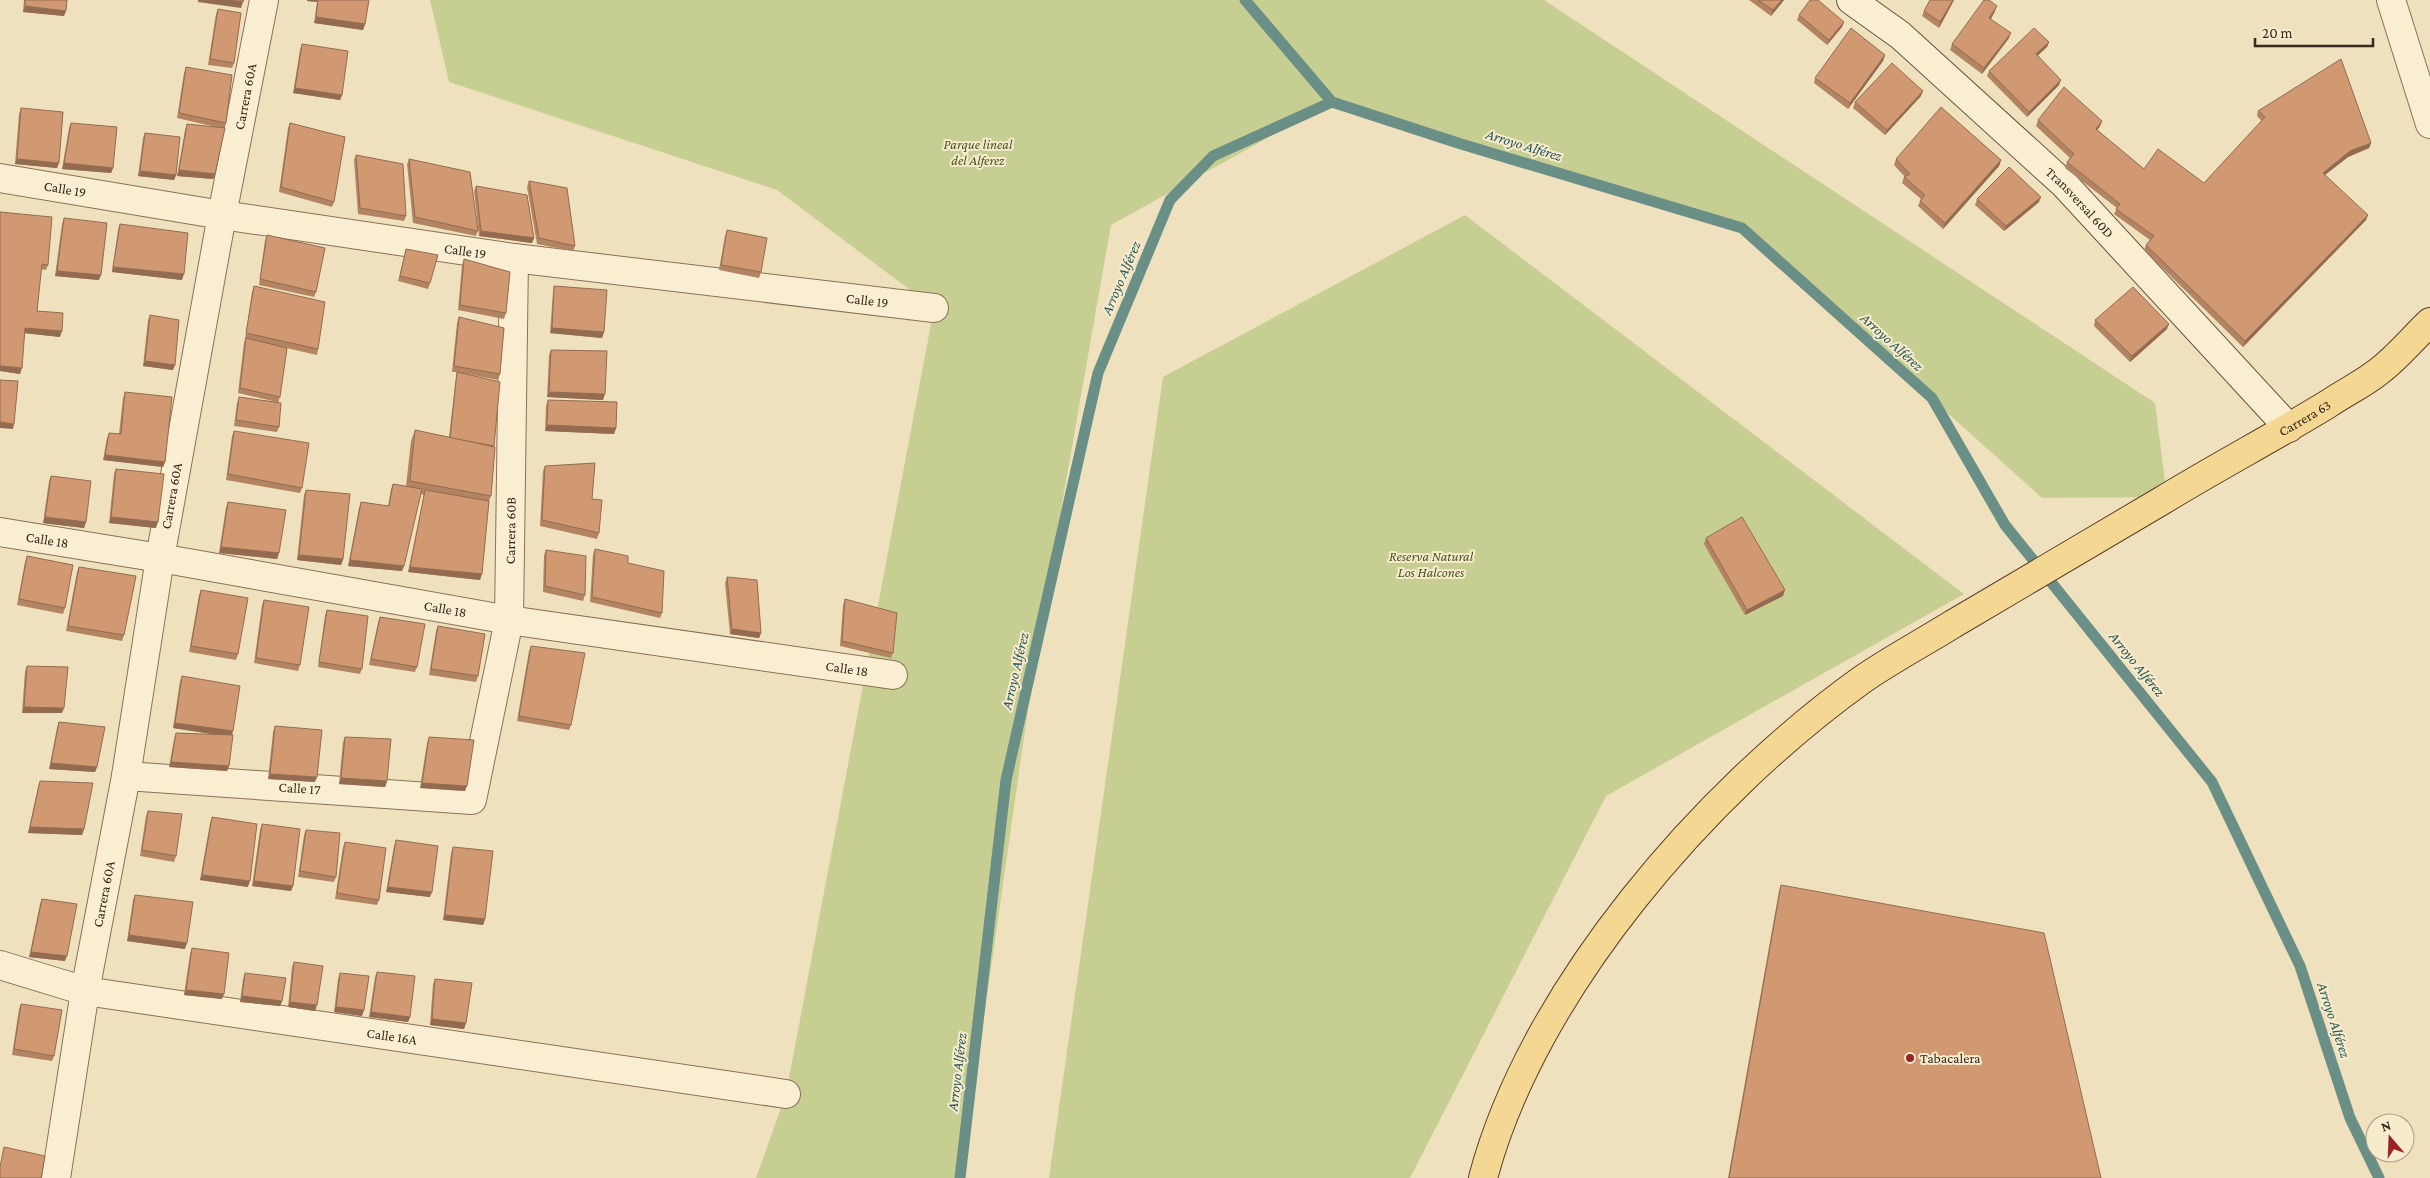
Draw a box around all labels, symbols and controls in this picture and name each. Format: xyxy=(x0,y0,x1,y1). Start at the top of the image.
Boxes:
scale bar xyxy=(2255,15,2372,47)
text: 20 m xyxy=(2262,25,2293,41)
street label: Carrera 60A xyxy=(231,62,259,131)
water label: Arroyo Alférez xyxy=(1483,126,1564,165)
park label: Parque lineal del Alferez xyxy=(944,136,1013,168)
street label: Transversal 60D xyxy=(2043,164,2117,241)
street label: Calle 19 xyxy=(43,177,87,200)
water label: Arroyo Alférez xyxy=(1098,238,1145,319)
street label: Calle 19 xyxy=(443,240,488,262)
street label: Calle 19 xyxy=(845,290,889,311)
water label: Arroyo Alférez xyxy=(1856,309,1927,375)
street label: Carrera 63 xyxy=(2276,396,2333,439)
street label: Carrera 60A xyxy=(157,461,185,530)
street label: Carrera 60B xyxy=(502,497,519,564)
street label: Calle 18 xyxy=(25,528,70,551)
park label: Reserva Natural Los Halcones xyxy=(1389,548,1474,580)
street label: Calle 18 xyxy=(423,597,468,620)
water label: Arroyo Alférez xyxy=(2105,628,2168,700)
water label: Arroyo Alférez xyxy=(998,631,1033,712)
street label: Calle 18 xyxy=(825,657,869,679)
street label: Calle 17 xyxy=(278,779,322,798)
street label: Carrera 60A xyxy=(89,859,118,929)
water label: Arroyo Alférez xyxy=(2313,979,2354,1060)
street label: Calle 16A xyxy=(366,1024,418,1048)
water label: Arroyo Alférez xyxy=(944,1032,971,1113)
place label: Tabacalera xyxy=(1920,1050,1981,1066)
marker: Tabacalera xyxy=(1904,1052,1916,1064)
north arrow xyxy=(2365,1113,2415,1163)
text: N xyxy=(2379,1116,2393,1135)

